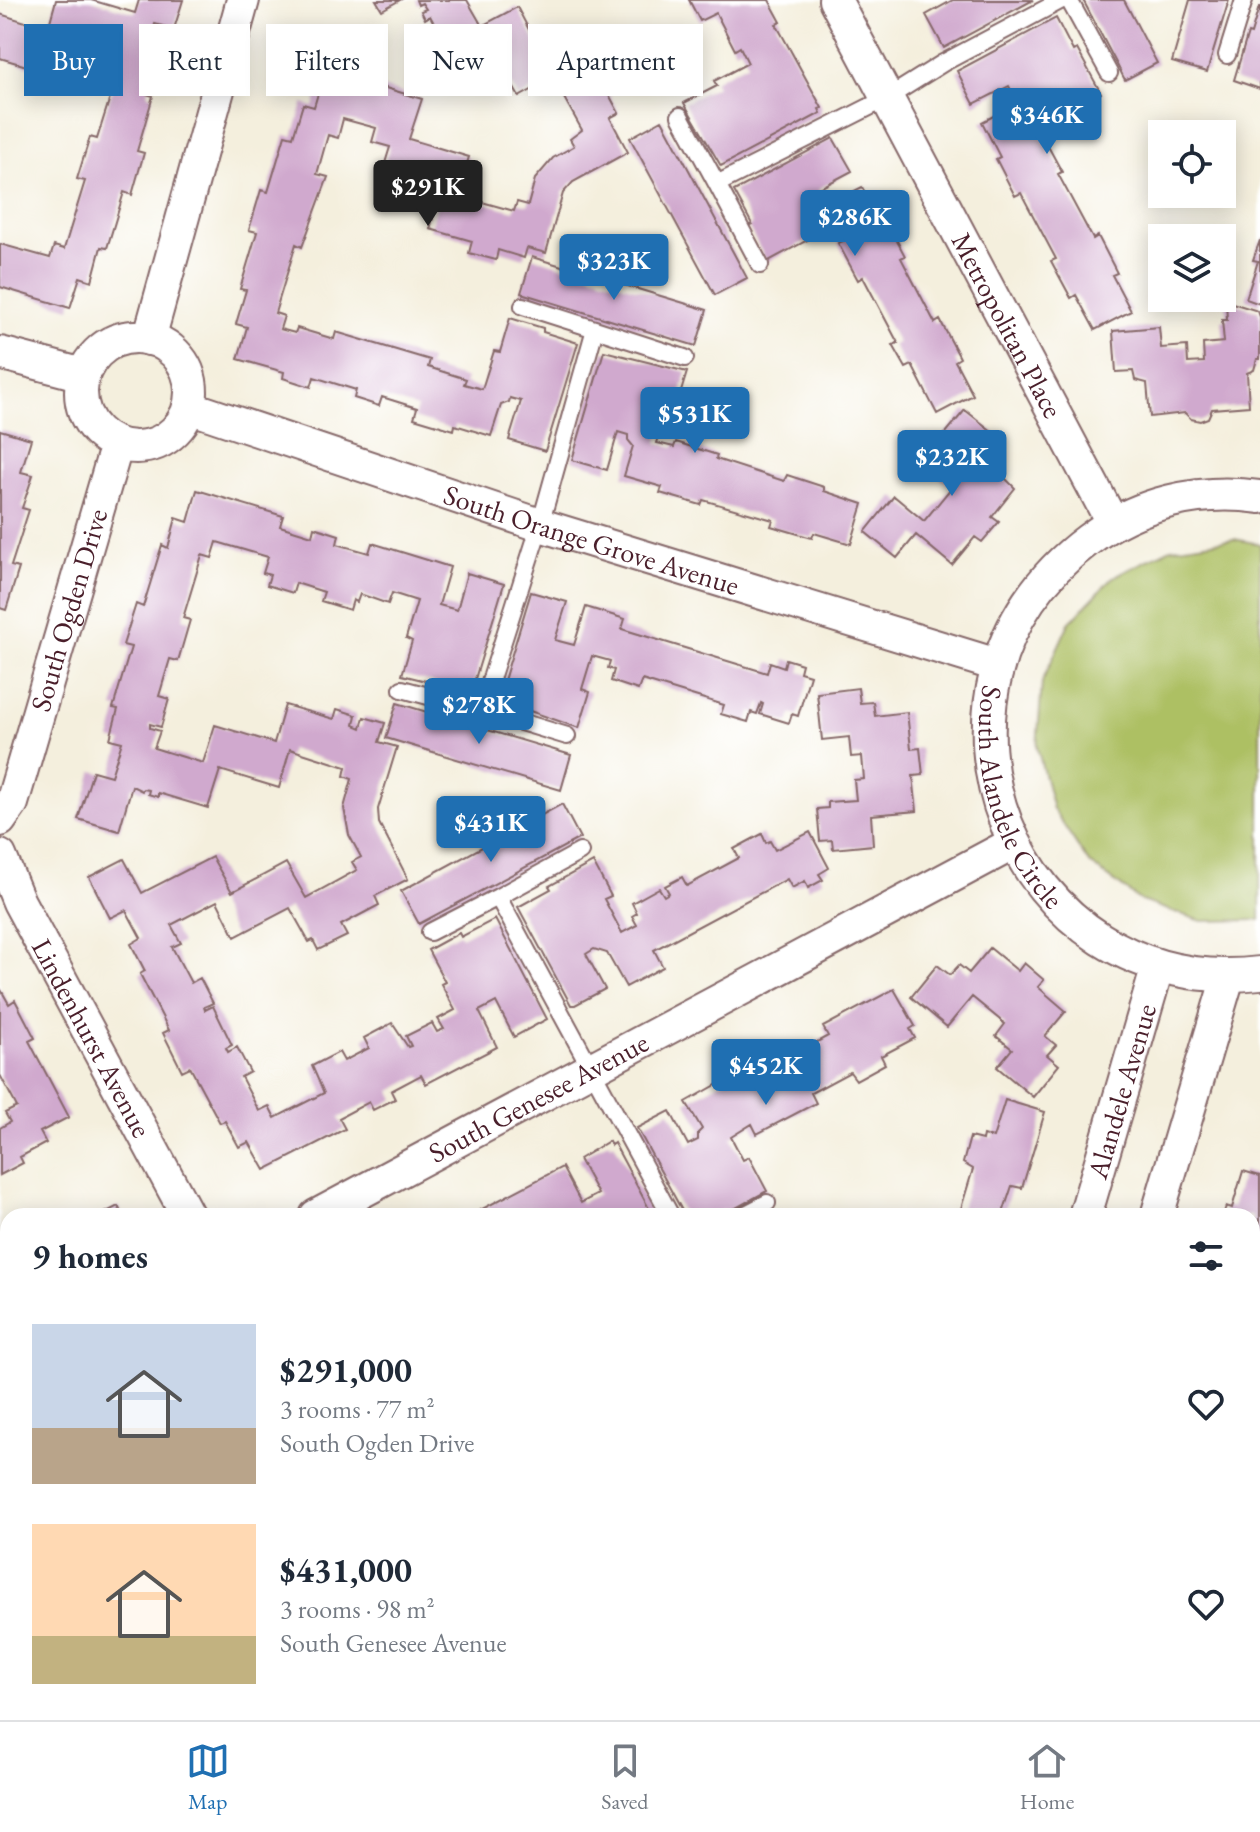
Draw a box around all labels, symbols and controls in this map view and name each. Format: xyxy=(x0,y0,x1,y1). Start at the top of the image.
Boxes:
chip: Buy xyxy=(24,24,123,96)
chip: Rent xyxy=(139,24,250,96)
chip: Filters xyxy=(266,24,388,96)
chip: New xyxy=(404,24,512,96)
chip: Apartment xyxy=(528,24,703,96)
pin: $346K xyxy=(991,88,1103,156)
text: $346K xyxy=(1010,97,1084,131)
map controls xyxy=(1148,120,1236,312)
button: locate xyxy=(1148,120,1236,208)
pin: $291K xyxy=(372,160,484,228)
text: $291K xyxy=(391,169,465,203)
pin: $286K xyxy=(799,190,911,258)
text: $286K xyxy=(818,199,892,233)
button: layers xyxy=(1148,224,1236,312)
street label: Metropolitan Place xyxy=(944,226,1071,424)
pin: $323K xyxy=(558,234,670,302)
text: $323K xyxy=(577,243,651,277)
pin: $531K xyxy=(639,387,751,455)
text: $531K xyxy=(658,396,732,430)
pin: $232K xyxy=(896,430,1008,498)
text: $232K xyxy=(915,439,989,473)
street label: South Orange Grove Avenue xyxy=(439,476,744,603)
street label: South Ogden Drive xyxy=(22,504,115,715)
pin: $278K xyxy=(423,678,535,746)
street label: South Alandele Circle xyxy=(971,683,1071,916)
text: $278K xyxy=(442,687,516,721)
pin: $431K xyxy=(435,796,547,864)
text: $431K xyxy=(454,805,528,839)
street label: Lindenhurst Avenue xyxy=(24,932,160,1143)
street label: Alandele Avenue xyxy=(1079,999,1164,1184)
street label: South Genesee Avenue xyxy=(422,1024,654,1171)
pin: $452K xyxy=(710,1039,822,1107)
text: $452K xyxy=(729,1048,803,1082)
text: 9 homes xyxy=(32,1234,148,1278)
icon: filters xyxy=(1184,1234,1228,1278)
text: $291,000 xyxy=(280,1348,412,1392)
icon: home xyxy=(96,1356,192,1452)
icon: heart xyxy=(1184,1382,1228,1426)
text: 3 rooms · 77 m² xyxy=(280,1392,435,1426)
text: South Ogden Drive xyxy=(280,1426,474,1460)
text: $431,000 xyxy=(280,1548,412,1592)
icon: home xyxy=(96,1556,192,1652)
icon: heart xyxy=(1184,1582,1228,1626)
text: 3 rooms · 98 m² xyxy=(280,1592,435,1626)
text: South Genesee Avenue xyxy=(280,1626,507,1660)
tab: Map xyxy=(186,1739,230,1816)
tab: Saved xyxy=(601,1739,648,1816)
tab: Home xyxy=(1020,1739,1074,1816)

